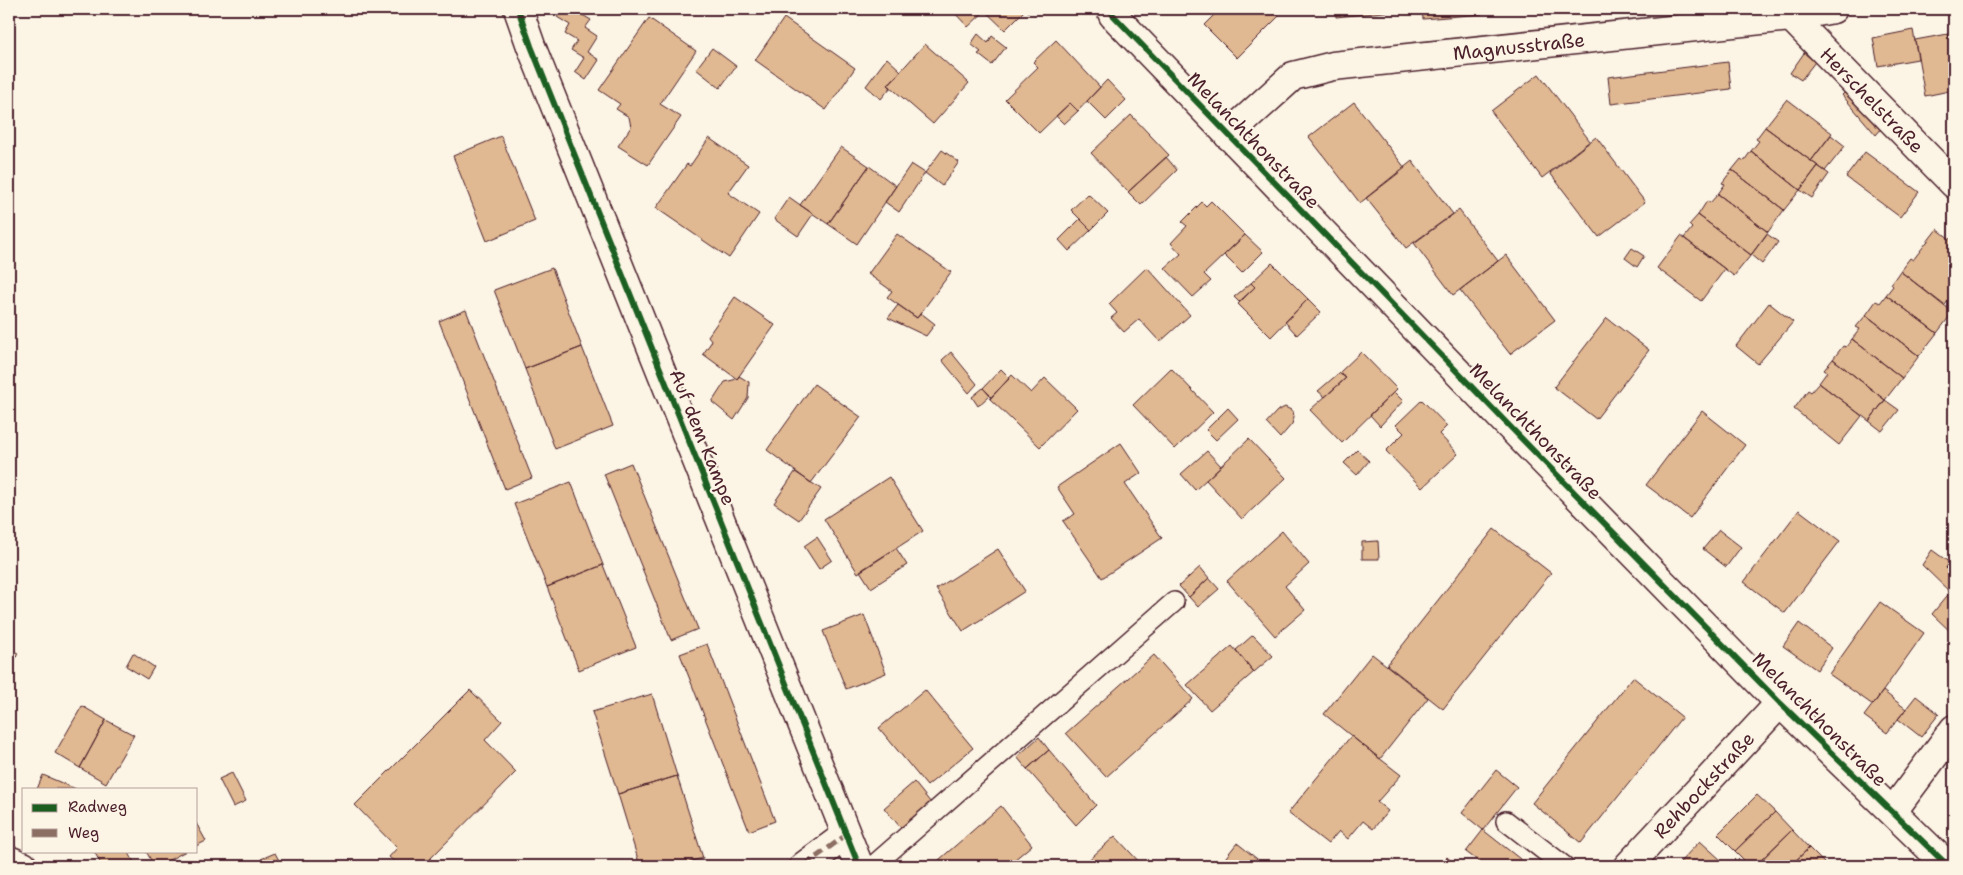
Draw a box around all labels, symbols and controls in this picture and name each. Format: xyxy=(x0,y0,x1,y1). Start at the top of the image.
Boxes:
street label: Magnusstraße xyxy=(1452,27,1586,66)
street label: Herschelstraße xyxy=(1814,42,1929,159)
street label: Melanchthonstraße xyxy=(1182,67,1325,214)
street label: Melanchthonstraße xyxy=(1464,358,1607,505)
street label: Auf dem Kampe xyxy=(664,365,741,509)
street label: Melanchthonstraße xyxy=(1747,647,1892,792)
street label: Rehbockstraße xyxy=(1648,726,1760,844)
legend xyxy=(22,788,198,852)
text: Radweg xyxy=(68,797,127,817)
text: Weg xyxy=(68,823,99,843)

